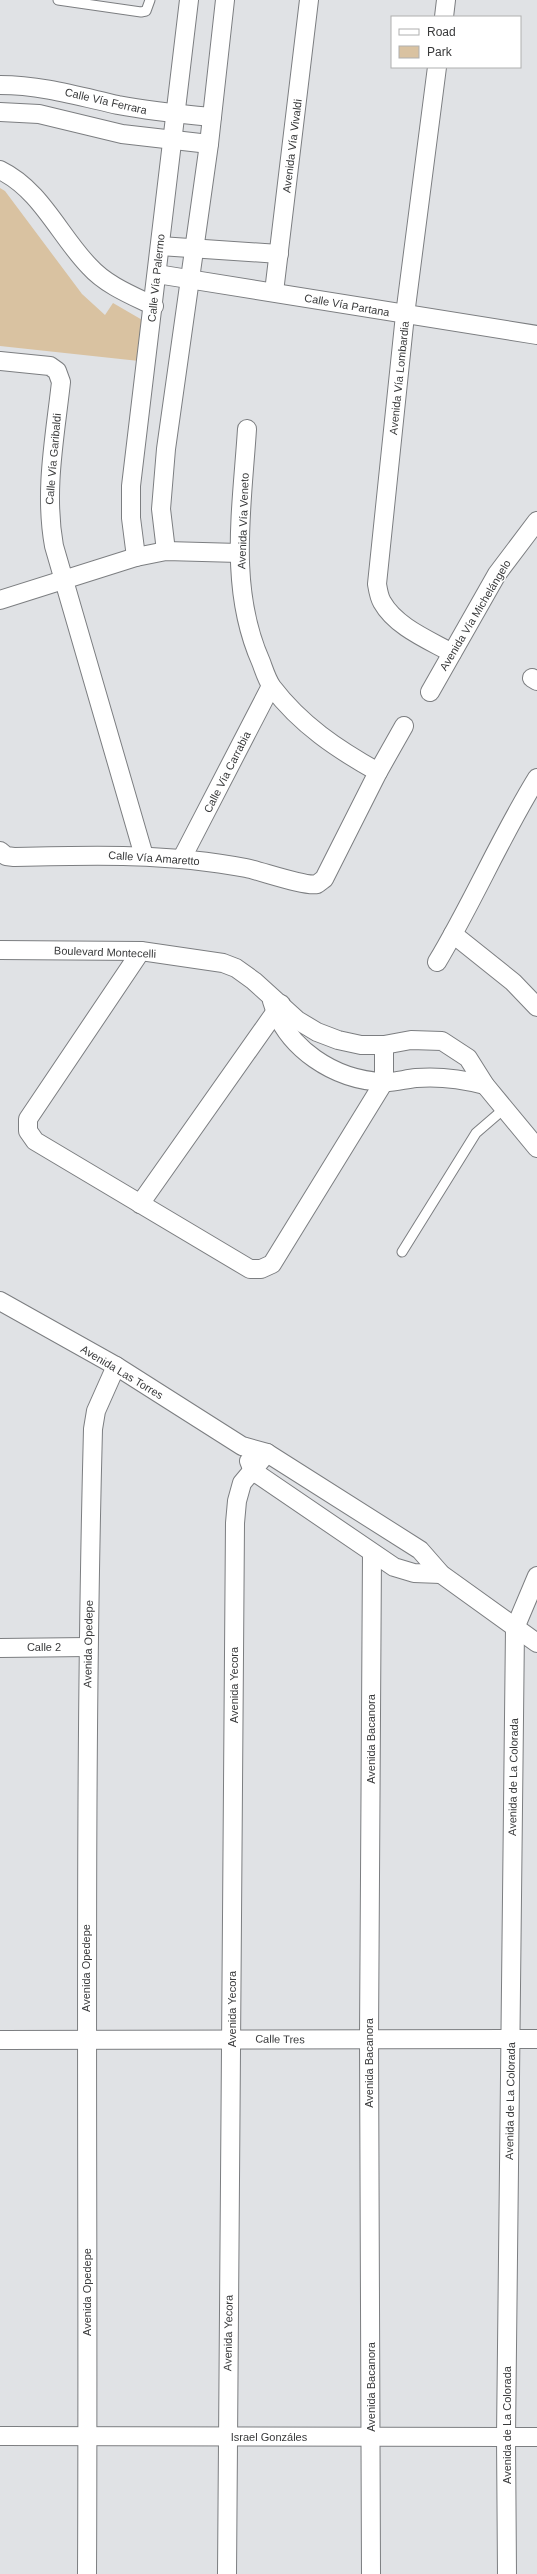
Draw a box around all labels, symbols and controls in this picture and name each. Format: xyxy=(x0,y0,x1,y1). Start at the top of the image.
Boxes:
legend xyxy=(391,16,521,68)
text: Road xyxy=(427,25,456,39)
text: Park xyxy=(427,45,453,59)
street label: Calle Vía Ferrara xyxy=(64,86,149,116)
street label: Avenida Vía Vivaldi xyxy=(280,98,304,194)
street label: Calle Vía Palermo xyxy=(145,233,167,323)
street label: Calle Vía Partana xyxy=(304,292,391,319)
street label: Avenida Vía Lombardia xyxy=(387,320,411,435)
street label: Calle Vía Garibaldi xyxy=(43,413,63,505)
street label: Avenida Vía Veneto xyxy=(235,473,251,569)
street label: Avenida Vía Michelángelo xyxy=(437,557,513,673)
street label: Calle Vía Carrabia xyxy=(201,728,253,815)
street label: Calle Vía Amaretto xyxy=(108,849,200,867)
street label: Boulevard Montecelli xyxy=(54,944,156,960)
street label: Avenida Las Torres xyxy=(79,1343,166,1402)
street label: Avenida Opedepe xyxy=(81,1600,95,1688)
street label: Calle 2 xyxy=(27,1641,61,1653)
street label: Avenida Yecora xyxy=(228,1646,240,1723)
street label: Avenida Bacanora xyxy=(365,1693,377,1784)
street label: Avenida de La Colorada xyxy=(506,1717,520,1836)
street label: Avenida Opedepe xyxy=(80,1924,92,2012)
street label: Avenida Yecora xyxy=(226,1970,238,2047)
street label: Avenida Bacanora xyxy=(363,2017,375,2108)
street label: Calle Tres xyxy=(255,2033,305,2045)
street label: Avenida de La Colorada xyxy=(503,2041,517,2160)
street label: Avenida Opedepe xyxy=(81,2248,93,2336)
street label: Avenida Yecora xyxy=(221,2294,235,2371)
street label: Avenida Bacanora xyxy=(365,2341,377,2432)
street label: Avenida de La Colorada xyxy=(501,2365,513,2484)
street label: Israel Gonzáles xyxy=(231,2431,308,2443)

